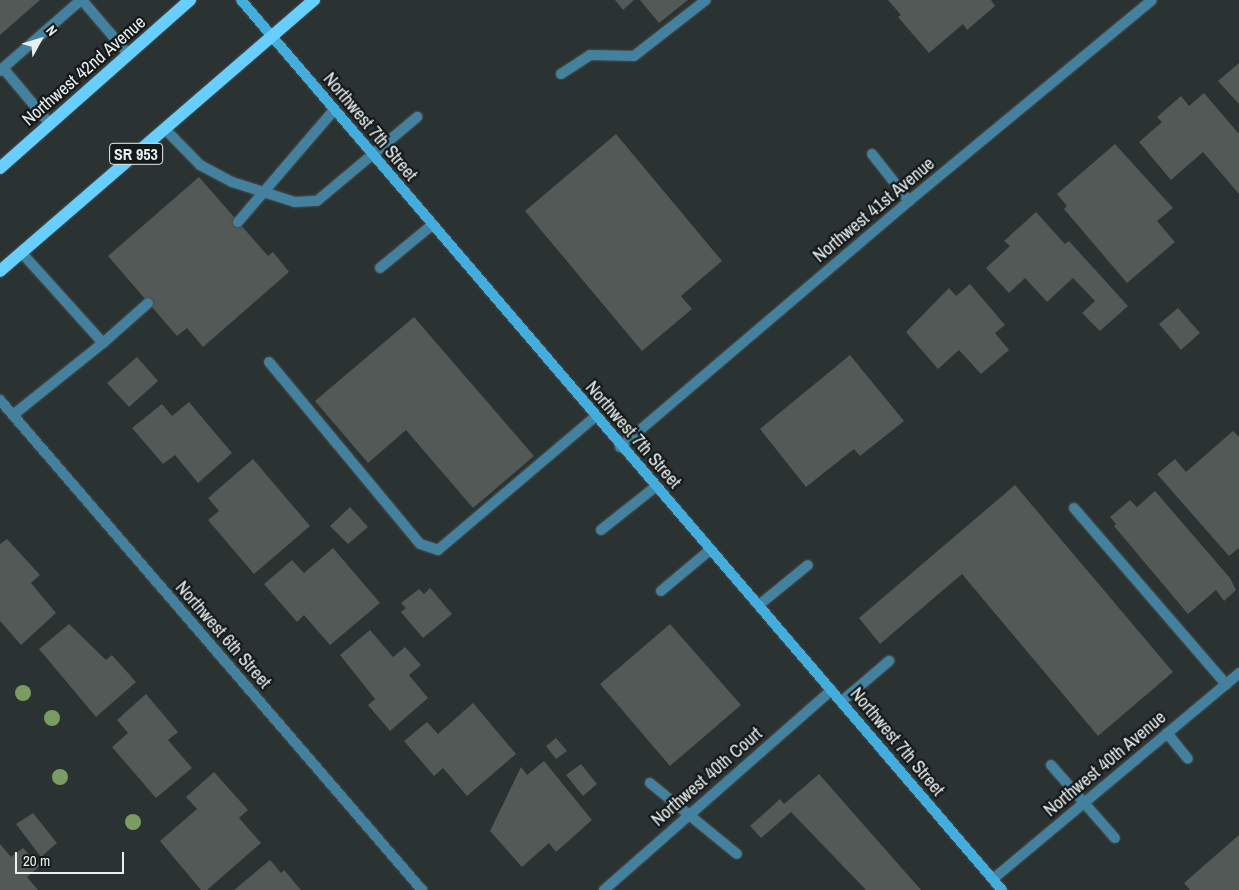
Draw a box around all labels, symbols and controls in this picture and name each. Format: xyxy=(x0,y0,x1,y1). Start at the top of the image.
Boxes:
street label: Northwest 42nd Avenue xyxy=(18,11,150,131)
north arrow xyxy=(15,15,65,65)
street label: Northwest 7th Street xyxy=(318,69,422,185)
road number: SR 953 xyxy=(108,140,164,168)
street label: Northwest 41st Avenue xyxy=(809,153,939,267)
street label: Northwest 7th Street xyxy=(581,377,685,493)
street label: Northwest 6th Street xyxy=(171,577,275,693)
street label: Northwest 7th Street xyxy=(845,684,949,800)
street label: Northwest 40th Avenue xyxy=(1039,706,1171,822)
street label: Northwest 40th Court xyxy=(647,723,767,831)
scale bar xyxy=(18,842,126,874)
text: 20 m xyxy=(23,850,50,871)

